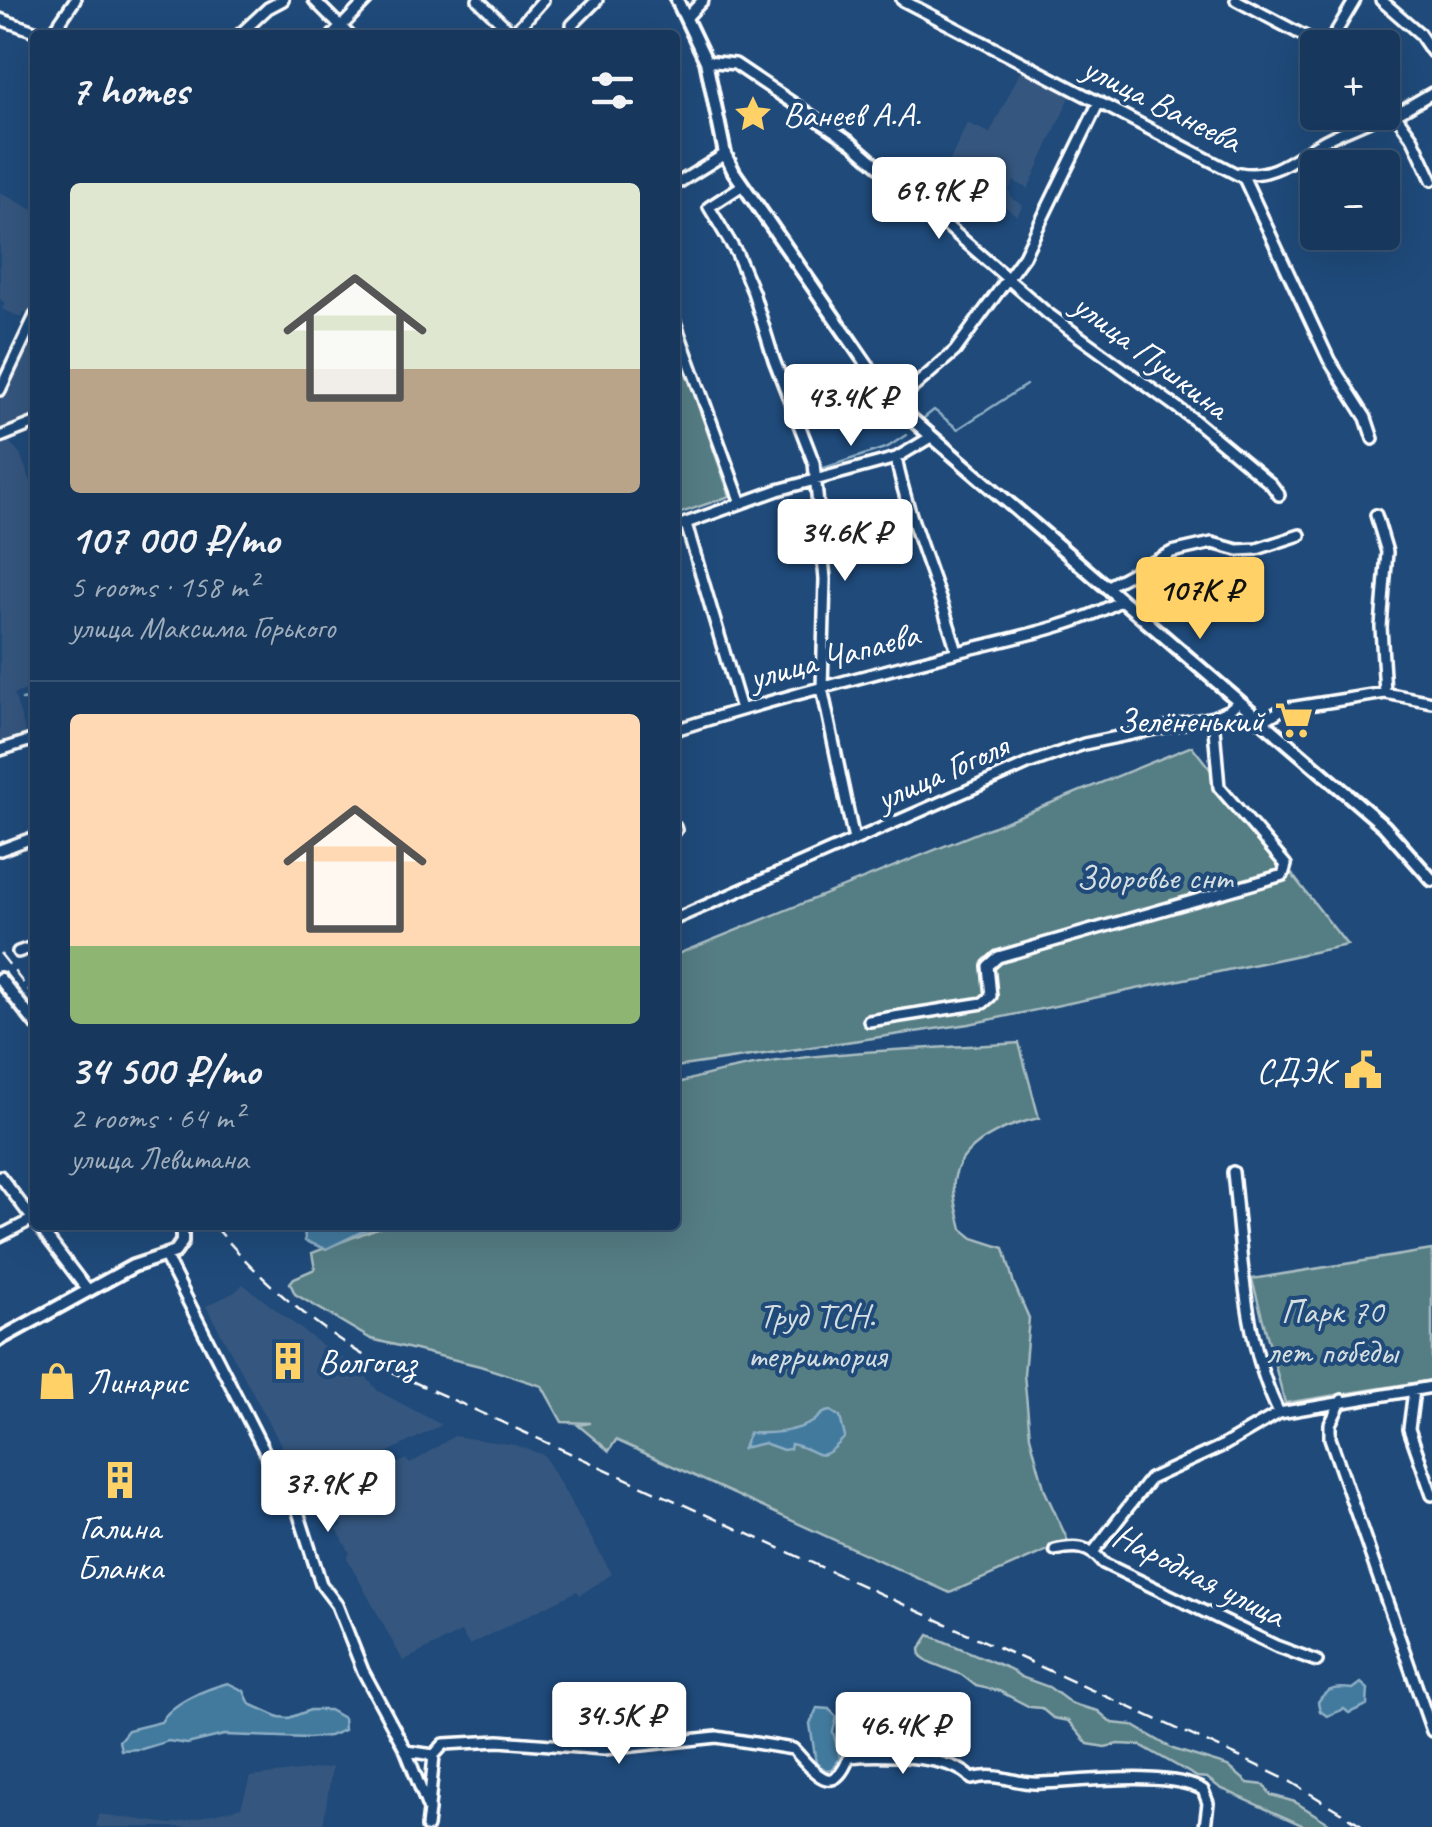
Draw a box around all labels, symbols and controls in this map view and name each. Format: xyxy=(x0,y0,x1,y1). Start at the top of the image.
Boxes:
map controls xyxy=(1300,30,1400,250)
button: + xyxy=(1300,30,1400,130)
street label: улица Ванеева xyxy=(1073,44,1251,164)
icon: filters xyxy=(585,63,640,118)
text: 7 homes xyxy=(70,64,188,117)
place label: Ванеев А.А. xyxy=(783,92,921,137)
place icon: Ванеев А.А. xyxy=(732,93,774,135)
button: − xyxy=(1300,150,1400,250)
pin: 69.9K ₽ xyxy=(847,157,1031,242)
text: 69.9K ₽ xyxy=(894,169,984,210)
icon: home xyxy=(265,248,445,428)
street label: улица Пушкина xyxy=(1062,281,1240,431)
pin: 43.4K ₽ xyxy=(759,364,943,449)
text: 43.4K ₽ xyxy=(806,376,896,417)
pin: 34.6K ₽ xyxy=(753,499,937,584)
text: 34.6K ₽ xyxy=(800,511,890,552)
text: 107 000 ₽/mo xyxy=(70,513,279,566)
pin: 107K ₽ xyxy=(1119,557,1281,642)
text: 5 rooms · 158 m² xyxy=(70,566,257,607)
text: 107K ₽ xyxy=(1158,569,1242,610)
text: улица Максима Горького xyxy=(70,607,335,648)
street label: улица Чапаева xyxy=(742,611,926,701)
place label: Зелёненький xyxy=(1116,698,1266,743)
supermarket icon: Зелёненький xyxy=(1273,699,1315,741)
street label: улица Гоголя xyxy=(867,722,1018,822)
icon: home xyxy=(265,779,445,959)
park label: Здоровье снт xyxy=(1076,855,1234,900)
text: 34 500 ₽/mo xyxy=(70,1044,260,1097)
place label: СДЭК xyxy=(1256,1048,1340,1093)
public building icon: СДЭК xyxy=(1342,1049,1384,1091)
text: 2 rooms · 64 m² xyxy=(70,1097,243,1138)
text: улица Левитана xyxy=(70,1138,249,1179)
park label: Парк 70 лет победы xyxy=(1267,1289,1400,1374)
park label: Труд ТСН. территория xyxy=(748,1293,888,1378)
place label: Волгогаз xyxy=(318,1339,419,1384)
building icon: Волгогаз xyxy=(267,1340,309,1382)
place label: Линарис xyxy=(87,1359,189,1404)
shop icon: Линарис xyxy=(36,1360,78,1402)
pin: 37.9K ₽ xyxy=(236,1450,420,1535)
building icon: Галина Бланка xyxy=(99,1459,141,1501)
text: 37.9K ₽ xyxy=(283,1462,373,1503)
place label: Галина Бланка xyxy=(77,1505,165,1590)
street label: Народная улица xyxy=(1105,1512,1295,1639)
pin: 34.5K ₽ xyxy=(527,1682,711,1767)
pin: 46.4K ₽ xyxy=(811,1692,995,1777)
text: 34.5K ₽ xyxy=(574,1694,664,1735)
text: 46.4K ₽ xyxy=(858,1704,948,1745)

